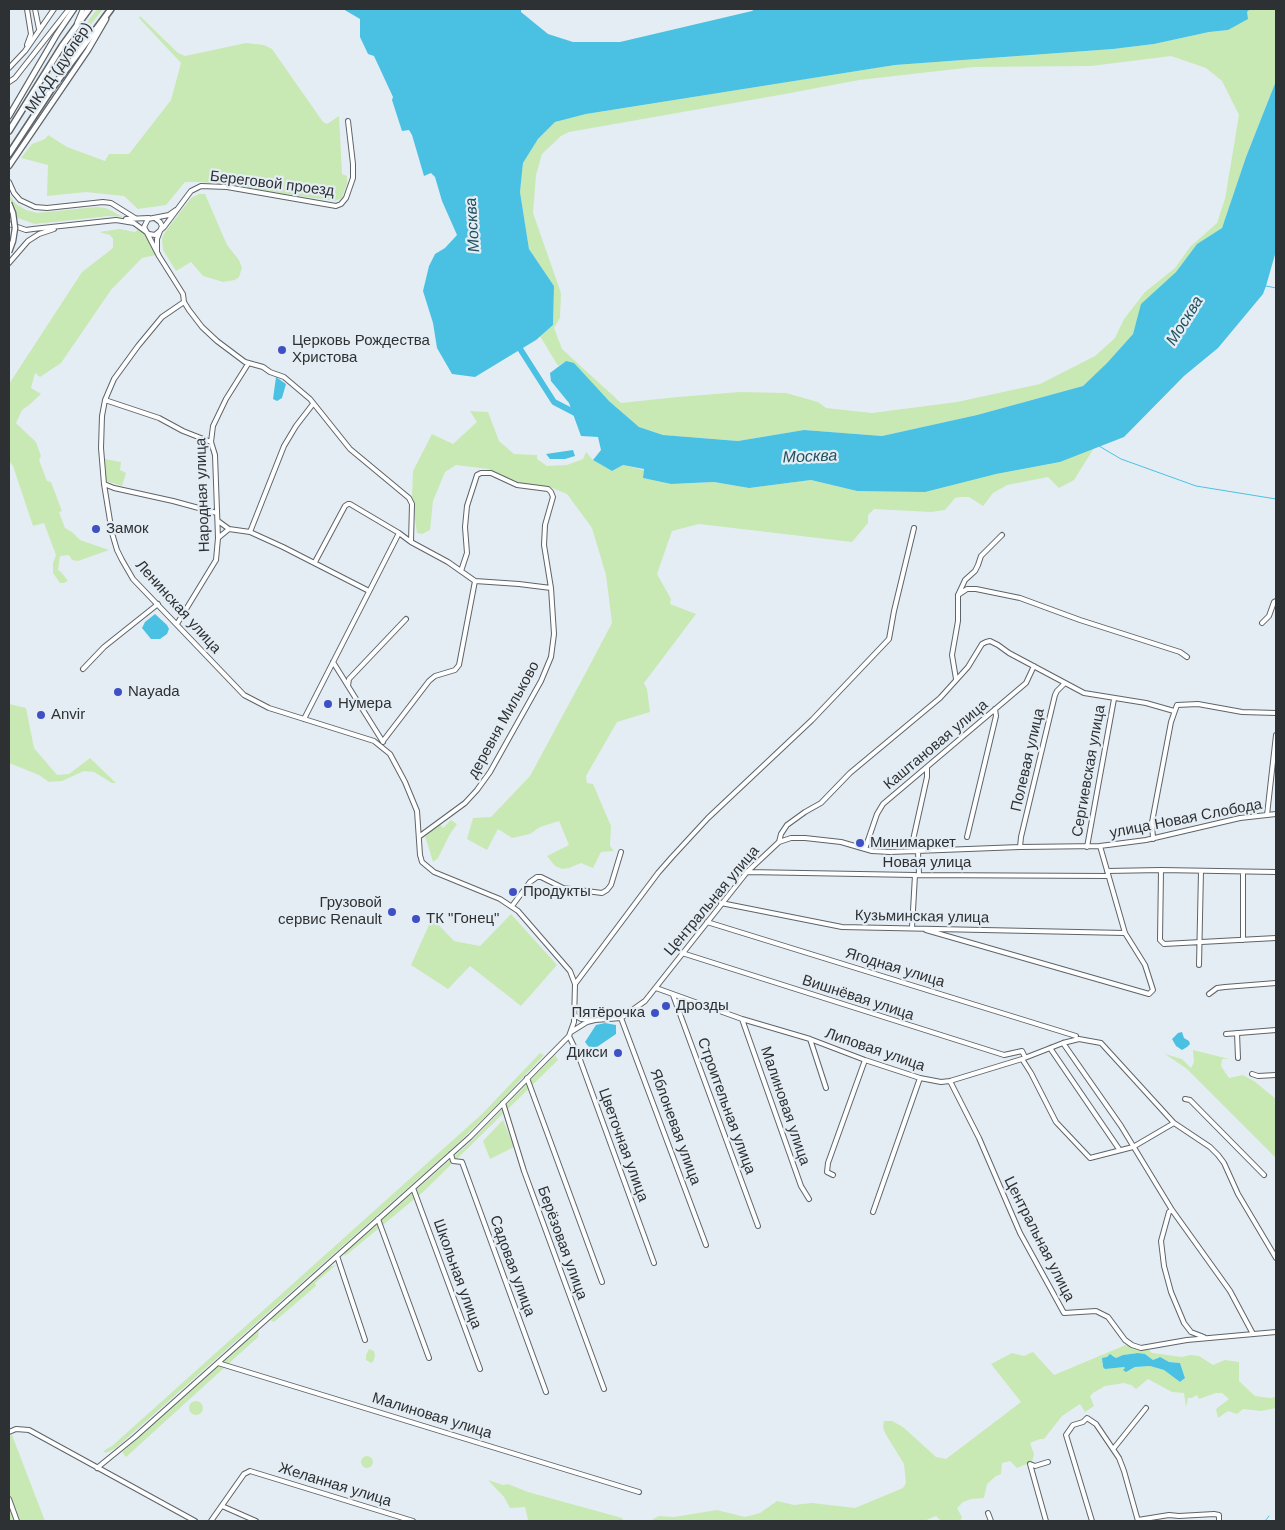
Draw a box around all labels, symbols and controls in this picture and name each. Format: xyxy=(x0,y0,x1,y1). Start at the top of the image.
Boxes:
street label: МКАД (дублёр) xyxy=(22,19,96,117)
street label: Береговой проезд xyxy=(209,167,335,201)
water label: Москва xyxy=(462,197,484,253)
water label: Москва xyxy=(1162,293,1208,349)
place label: Церковь Рождества Христова xyxy=(292,332,430,367)
marker: Церковь Рождества Христова xyxy=(276,344,288,356)
street label: Народная улица xyxy=(192,438,214,552)
water label: Москва xyxy=(782,446,838,468)
place label: Замок xyxy=(106,520,149,538)
marker: Замок xyxy=(90,523,102,535)
street label: Ленинская улица xyxy=(131,557,225,657)
street label: деревня Мильково xyxy=(464,658,544,782)
place label: Nayada xyxy=(128,683,180,701)
marker: Nayada xyxy=(112,686,124,698)
place label: Нумера xyxy=(338,695,392,713)
street label: Каштановая улица xyxy=(880,696,992,794)
marker: Нумера xyxy=(322,698,334,710)
street label: Сергиевская улица xyxy=(1069,704,1109,838)
place label: Anvir xyxy=(51,706,85,724)
street label: Полевая улица xyxy=(1007,707,1049,813)
marker: Anvir xyxy=(35,709,47,721)
street label: улица Новая Слобода xyxy=(1108,795,1264,843)
place label: Минимаркет xyxy=(870,834,956,852)
marker: Минимаркет xyxy=(854,837,866,849)
street label: Центральная улица xyxy=(661,842,763,960)
street label: Новая улица xyxy=(883,854,971,872)
place label: Продукты xyxy=(523,883,591,901)
marker: Продукты xyxy=(507,886,519,898)
place label: Грузовой сервис Renault xyxy=(278,894,382,929)
marker: Грузовой сервис Renault xyxy=(386,906,398,918)
street label: Кузьминская улица xyxy=(855,907,989,927)
place label: ТК "Гонец" xyxy=(426,910,499,928)
marker: ТК "Гонец" xyxy=(410,913,422,925)
street label: Ягодная улица xyxy=(843,944,947,992)
street label: Вишнёвая улица xyxy=(800,971,916,1025)
place label: Дрозды xyxy=(676,997,729,1015)
marker: Дрозды xyxy=(660,1000,672,1012)
place label: Пятёрочка xyxy=(571,1004,645,1022)
marker: Пятёрочка xyxy=(649,1007,661,1019)
street label: Липовая улица xyxy=(823,1025,927,1075)
street label: Строительная улица xyxy=(693,1035,759,1177)
place label: Дикси xyxy=(567,1044,608,1062)
street label: Малиновая улица xyxy=(756,1044,814,1168)
marker: Дикси xyxy=(612,1047,624,1059)
street label: Яблоневая улица xyxy=(646,1066,704,1188)
street label: Цветочная улица xyxy=(594,1086,652,1204)
street label: Центральная улица xyxy=(1000,1173,1078,1305)
street label: Берёзовая улица xyxy=(533,1184,591,1302)
street label: Садовая улица xyxy=(485,1213,539,1319)
street label: Школьная улица xyxy=(429,1217,485,1331)
street label: Малиновая улица xyxy=(370,1389,494,1443)
street label: Желанная улица xyxy=(276,1459,394,1511)

